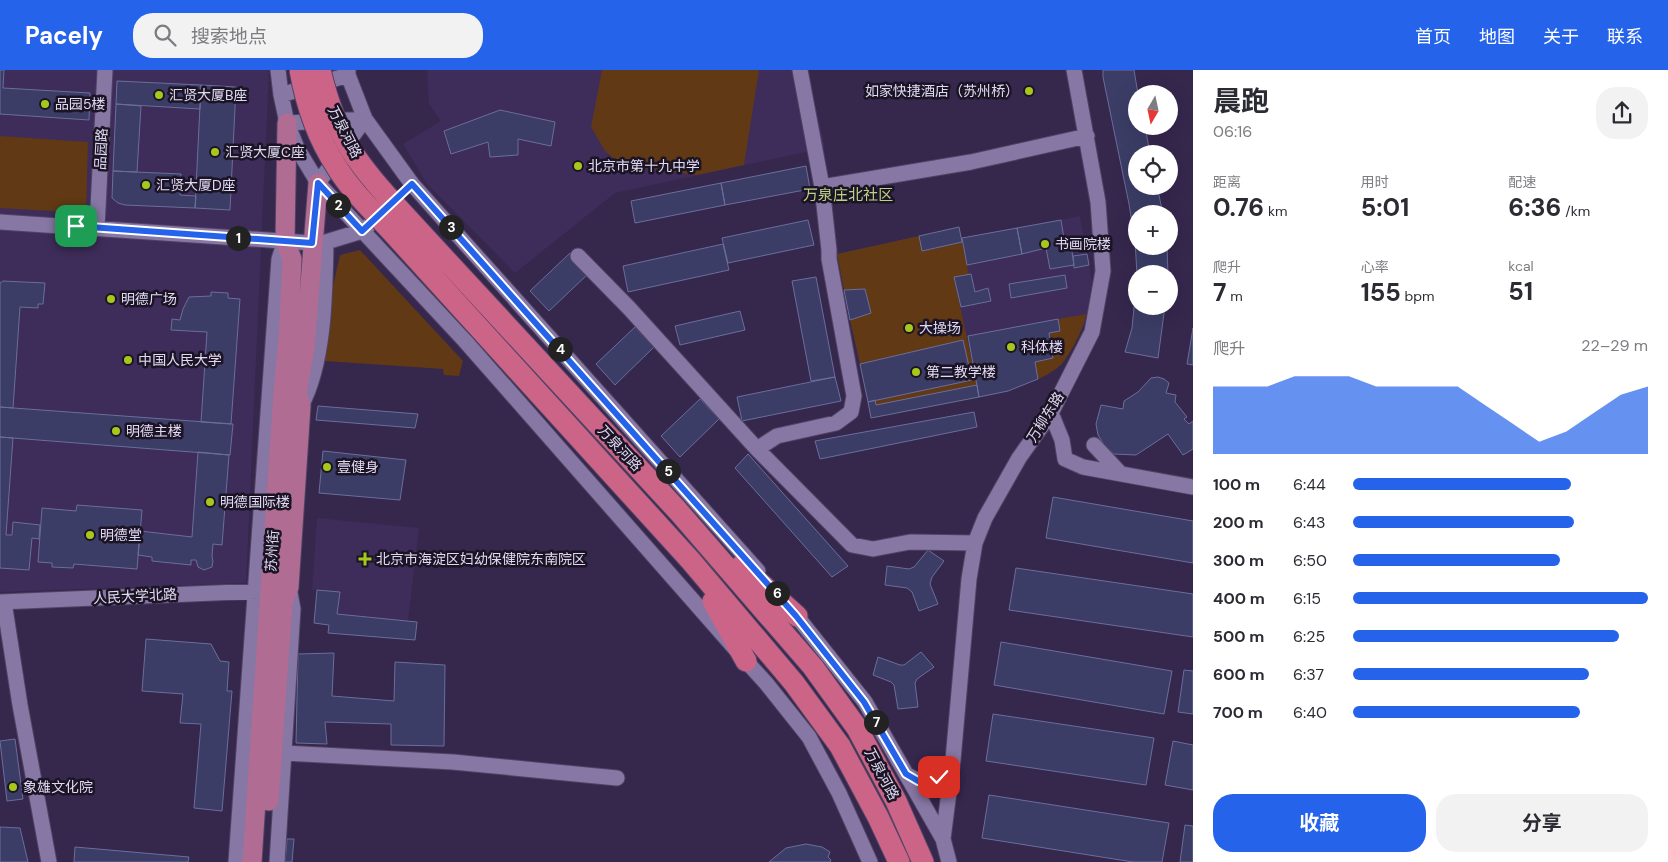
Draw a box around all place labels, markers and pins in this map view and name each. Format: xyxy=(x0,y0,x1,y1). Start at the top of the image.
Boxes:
place label: 如家快捷酒店（苏州桥） xyxy=(865,82,1019,100)
marker: 如家快捷酒店（苏州桥） xyxy=(1023,85,1035,97)
place label: 汇贤大厦B座 xyxy=(169,86,247,104)
marker: 汇贤大厦B座 xyxy=(153,89,165,101)
place label: 品园5楼 xyxy=(55,95,106,113)
marker: 品园5楼 xyxy=(39,98,51,110)
place label: 汇贤大厦C座 xyxy=(225,143,305,161)
marker: 汇贤大厦C座 xyxy=(209,146,221,158)
place label: 北京市第十九中学 xyxy=(588,157,700,175)
marker: 北京市第十九中学 xyxy=(572,160,584,172)
place label: 汇贤大厦D座 xyxy=(156,176,236,194)
marker: 汇贤大厦D座 xyxy=(140,179,152,191)
pin: 2 xyxy=(326,192,350,218)
pin xyxy=(55,205,97,247)
pin: 3 xyxy=(438,214,464,240)
pin: 1 xyxy=(226,226,250,250)
place label: 书画院楼 xyxy=(1055,235,1111,253)
marker: 书画院楼 xyxy=(1039,238,1051,250)
place label: 明德广场 xyxy=(121,290,177,308)
marker: 明德广场 xyxy=(105,293,117,305)
place label: 大操场 xyxy=(919,319,961,337)
marker: 大操场 xyxy=(903,322,915,334)
pin: 4 xyxy=(548,336,572,362)
place label: 科体楼 xyxy=(1021,338,1063,356)
marker: 科体楼 xyxy=(1005,341,1017,353)
place label: 中国人民大学 xyxy=(138,351,222,369)
marker: 中国人民大学 xyxy=(122,354,134,366)
place label: 第二教学楼 xyxy=(926,363,996,381)
marker: 第二教学楼 xyxy=(910,366,922,378)
place label: 明德主楼 xyxy=(126,422,182,440)
marker: 明德主楼 xyxy=(110,425,122,437)
place label: 壹健身 xyxy=(337,458,379,476)
pin: 5 xyxy=(656,458,680,484)
marker: 壹健身 xyxy=(321,461,333,473)
place label: 明德国际楼 xyxy=(220,493,290,511)
marker: 明德国际楼 xyxy=(204,496,216,508)
place label: 明德堂 xyxy=(100,526,142,544)
marker: 明德堂 xyxy=(84,529,96,541)
place label: 北京市海淀区妇幼保健院东南院区 xyxy=(376,550,586,568)
marker: 北京市海淀区妇幼保健院东南院区 xyxy=(358,552,372,566)
pin: 6 xyxy=(764,580,790,606)
pin: 7 xyxy=(864,710,888,734)
pin xyxy=(918,756,960,798)
place label: 象雄文化院 xyxy=(23,778,93,796)
marker: 象雄文化院 xyxy=(7,781,19,793)

